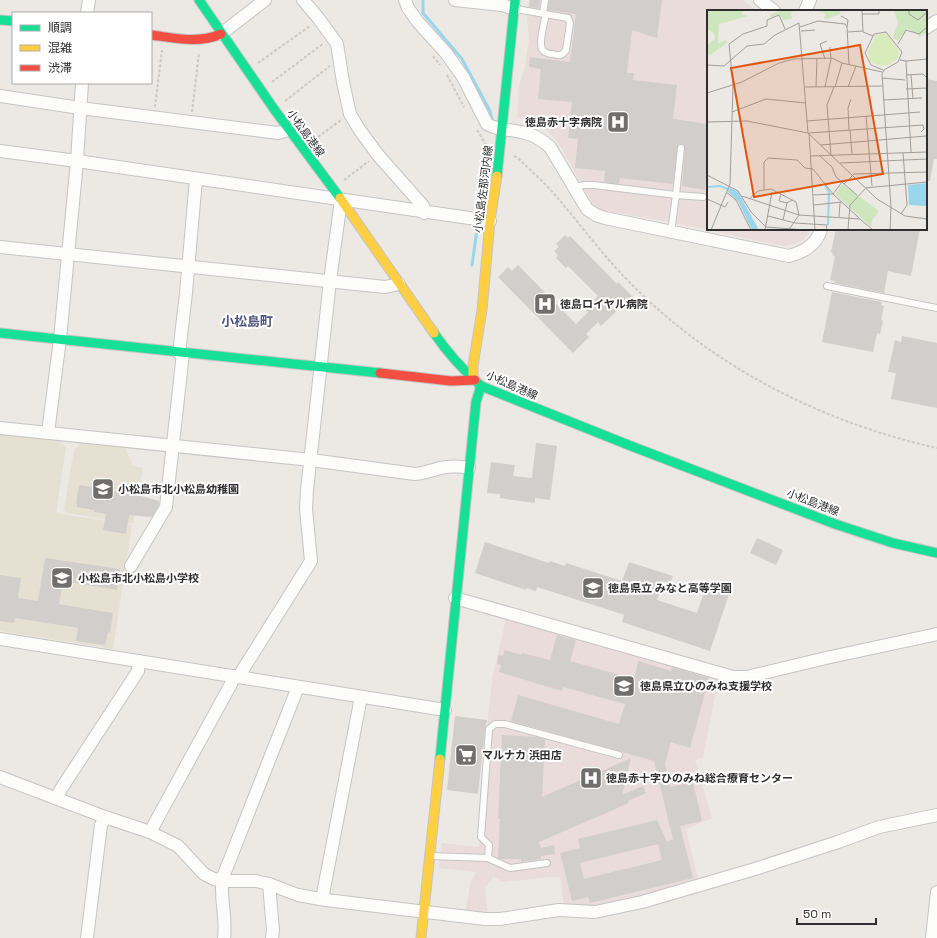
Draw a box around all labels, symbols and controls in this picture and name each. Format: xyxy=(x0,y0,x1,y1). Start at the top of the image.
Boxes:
inset map xyxy=(707,10,927,230)
legend xyxy=(12,12,152,84)
text: 順調 xyxy=(48,20,72,36)
text: 混雑 xyxy=(48,40,72,56)
text: 渋滞 xyxy=(48,60,72,76)
street label: 小松島港線 xyxy=(284,107,328,159)
hospital icon: 徳島赤十字病院 xyxy=(605,109,631,135)
place label: 徳島赤十字病院 xyxy=(525,115,602,129)
street label: 小松島佐那河内線 xyxy=(471,144,495,234)
hospital icon: 徳島ロイヤル病院 xyxy=(532,291,558,317)
place label: 徳島ロイヤル病院 xyxy=(560,297,648,311)
district label: 小松島町 xyxy=(221,313,273,330)
street label: 小松島港線 xyxy=(484,367,540,403)
school or university icon: 小松島市北小松島幼稚園 xyxy=(90,476,116,502)
place label: 小松島市北小松島幼稚園 xyxy=(118,482,239,496)
street label: 小松島港線 xyxy=(785,486,841,518)
school or university icon: 小松島市北小松島小学校 xyxy=(49,565,75,591)
place label: 小松島市北小松島小学校 xyxy=(78,571,199,585)
school or university icon: 徳島県立 みなと高等学園 xyxy=(580,575,606,601)
place label: 徳島県立 みなと高等学園 xyxy=(608,581,732,595)
school or university icon: 徳島県立ひのみね支援学校 xyxy=(611,673,637,699)
place label: 徳島県立ひのみね支援学校 xyxy=(640,679,772,693)
supermarket icon: マルナカ 浜田店 xyxy=(453,742,479,768)
place label: マルナカ 浜田店 xyxy=(482,748,562,762)
hospital icon: 徳島赤十字ひのみね総合療育センター xyxy=(578,765,604,791)
place label: 徳島赤十字ひのみね総合療育センター xyxy=(606,771,793,785)
scale bar xyxy=(797,900,876,926)
text: 50 m xyxy=(803,906,831,922)

